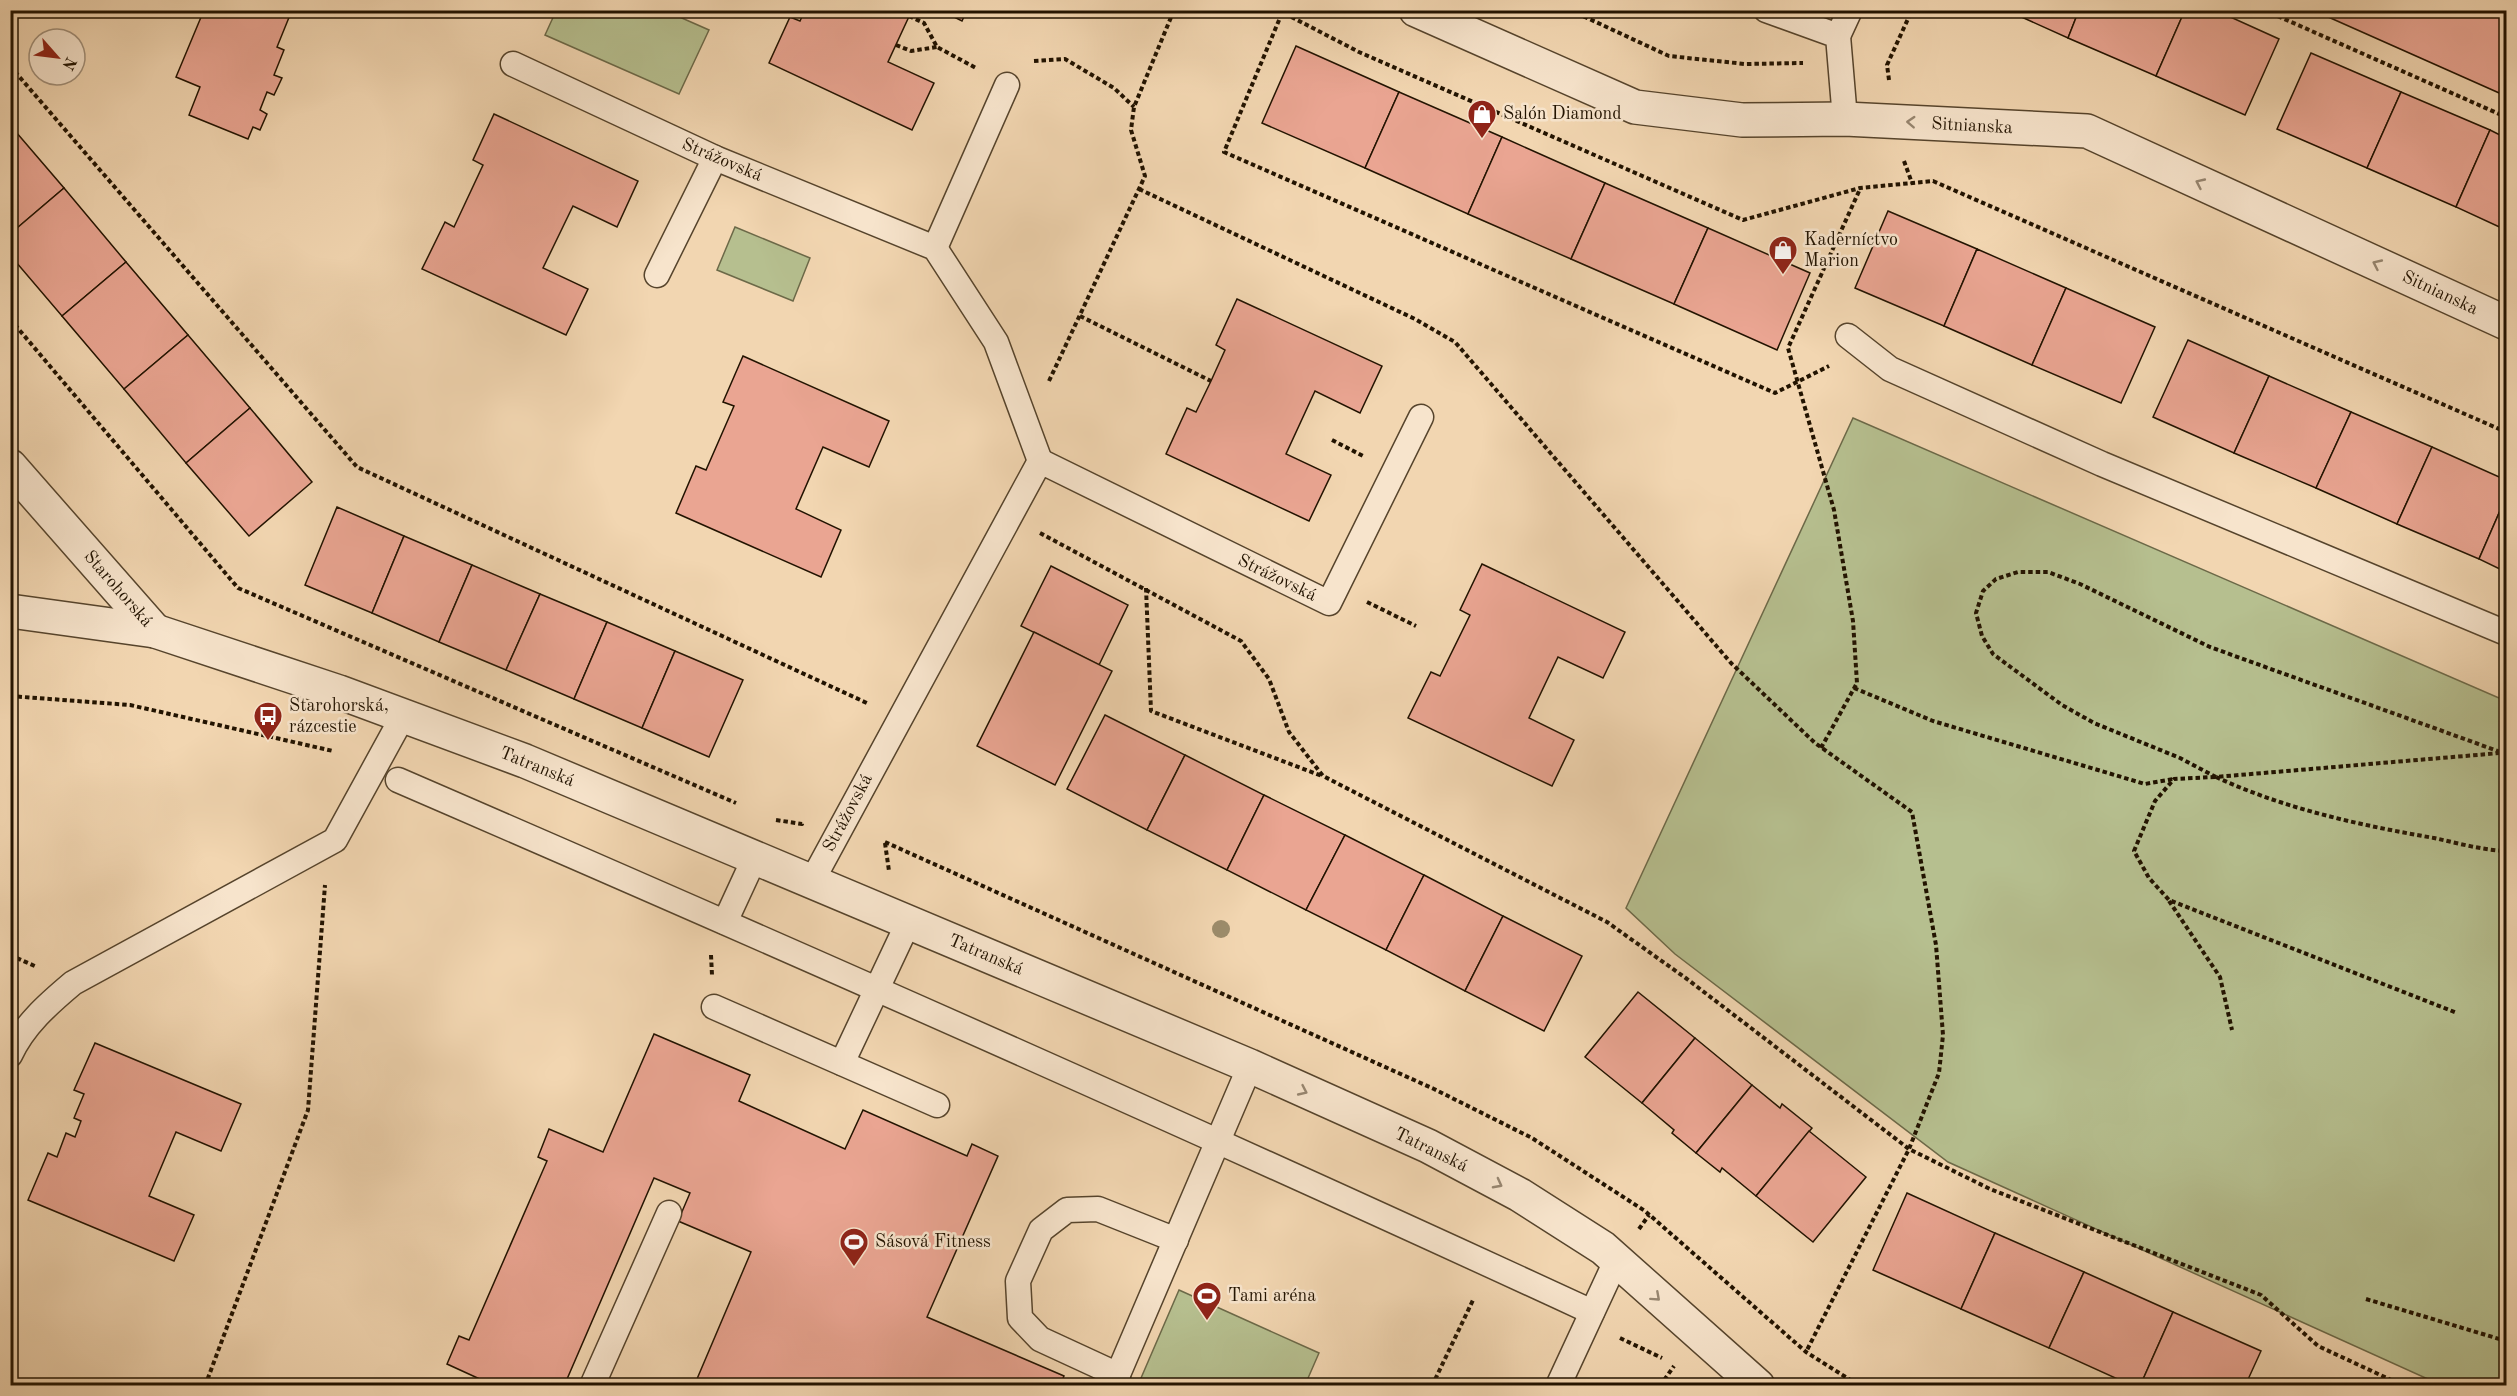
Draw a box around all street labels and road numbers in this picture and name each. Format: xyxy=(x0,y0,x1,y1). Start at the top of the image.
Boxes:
street label: Sitnianska xyxy=(1931,115,2013,137)
street label: Strážovská xyxy=(679,135,765,185)
street label: Sitnianska xyxy=(2399,268,2481,318)
street label: Starohorská xyxy=(80,547,156,631)
street label: Strážovská xyxy=(1235,551,1319,605)
street label: Tatranská xyxy=(497,744,577,790)
street label: Strážovská xyxy=(820,771,876,855)
street label: Tatranská xyxy=(946,931,1026,979)
street label: Tatranská xyxy=(1391,1125,1471,1175)

